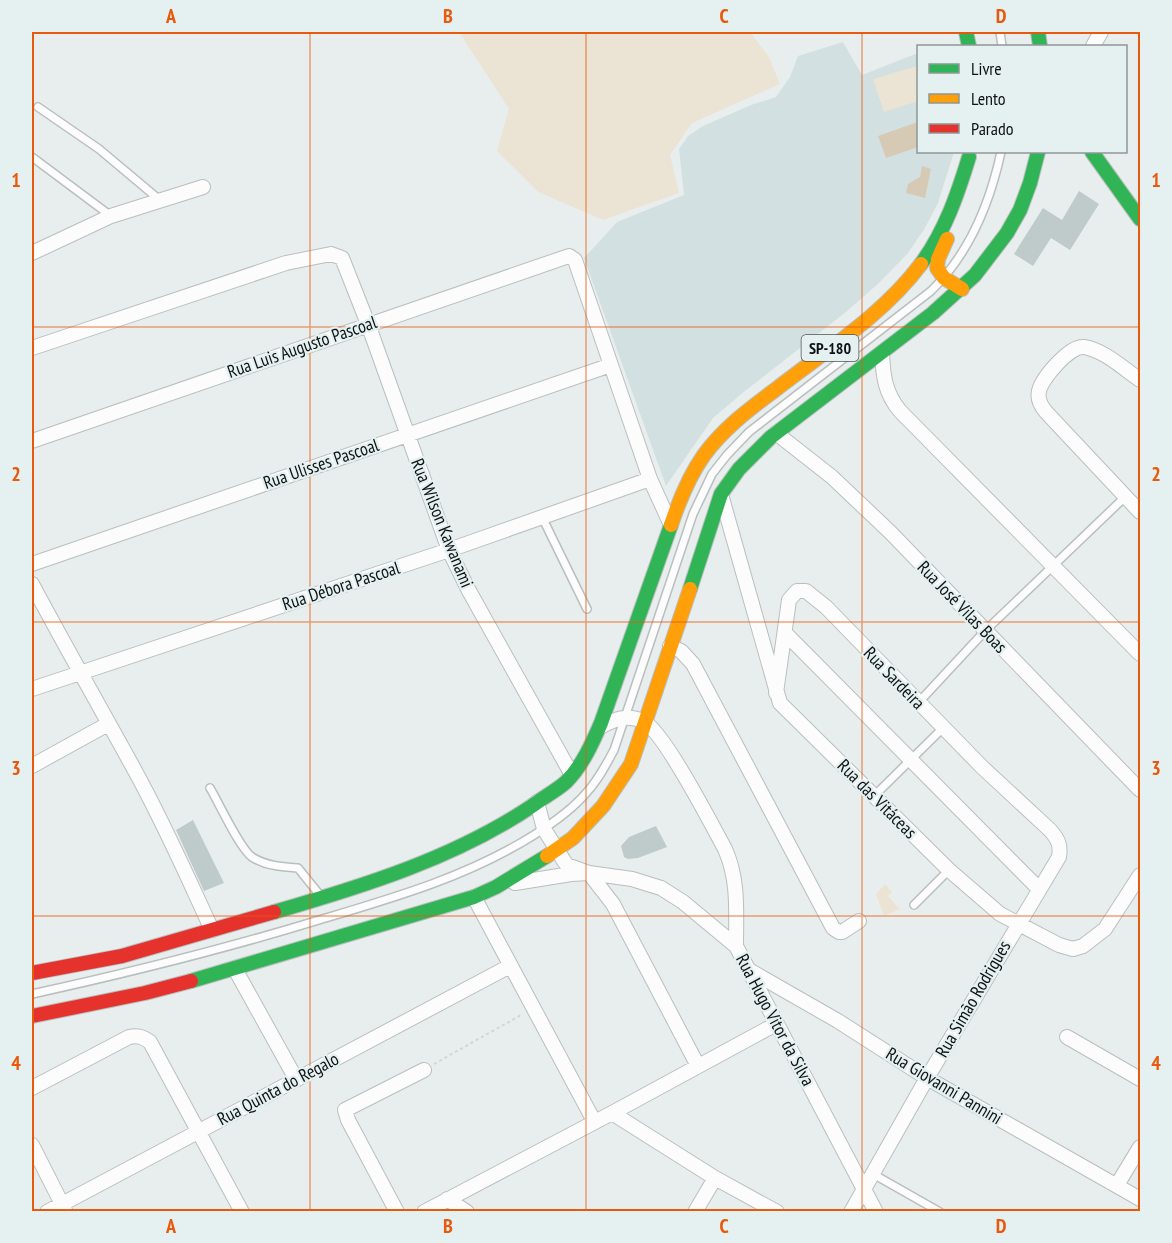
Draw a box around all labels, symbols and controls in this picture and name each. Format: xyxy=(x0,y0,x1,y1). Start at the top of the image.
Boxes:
text: A xyxy=(165,3,177,29)
text: B xyxy=(443,3,453,29)
text: C xyxy=(719,3,729,29)
text: D xyxy=(996,3,1007,29)
legend xyxy=(917,45,1127,153)
text: Livre xyxy=(971,57,1002,80)
text: Lento xyxy=(971,87,1006,110)
text: Parado xyxy=(971,117,1014,140)
text: 1 xyxy=(11,167,21,193)
text: 1 xyxy=(1151,167,1161,193)
street label: Rua Luis Augusto Pascoal xyxy=(224,310,380,383)
road number: SP-180 xyxy=(802,335,858,361)
street label: Rua Ulisses Pascoal xyxy=(260,433,382,494)
street label: Rua Wilson Kawanami xyxy=(406,455,479,591)
text: 2 xyxy=(11,461,21,487)
text: 2 xyxy=(1151,461,1161,487)
street label: Rua Débora Pascoal xyxy=(279,555,403,615)
street label: Rua José Vilas Boas xyxy=(913,556,1012,658)
street label: Rua Sardeira xyxy=(859,641,930,714)
street label: Rua das Vitáceas xyxy=(833,754,922,843)
text: 3 xyxy=(11,755,21,781)
text: 3 xyxy=(1151,755,1161,781)
street label: Rua Simão Rodrigues xyxy=(930,936,1015,1061)
street label: Rua Hugo Vitor da Silva xyxy=(731,950,820,1090)
street label: Rua Giovanni Pannini xyxy=(882,1042,1007,1129)
street label: Rua Quinta do Regalo xyxy=(213,1047,343,1130)
text: 4 xyxy=(11,1050,21,1076)
text: 4 xyxy=(1151,1050,1161,1076)
text: A xyxy=(165,1213,177,1239)
text: B xyxy=(443,1213,453,1239)
text: C xyxy=(719,1213,729,1239)
text: D xyxy=(996,1213,1007,1239)

